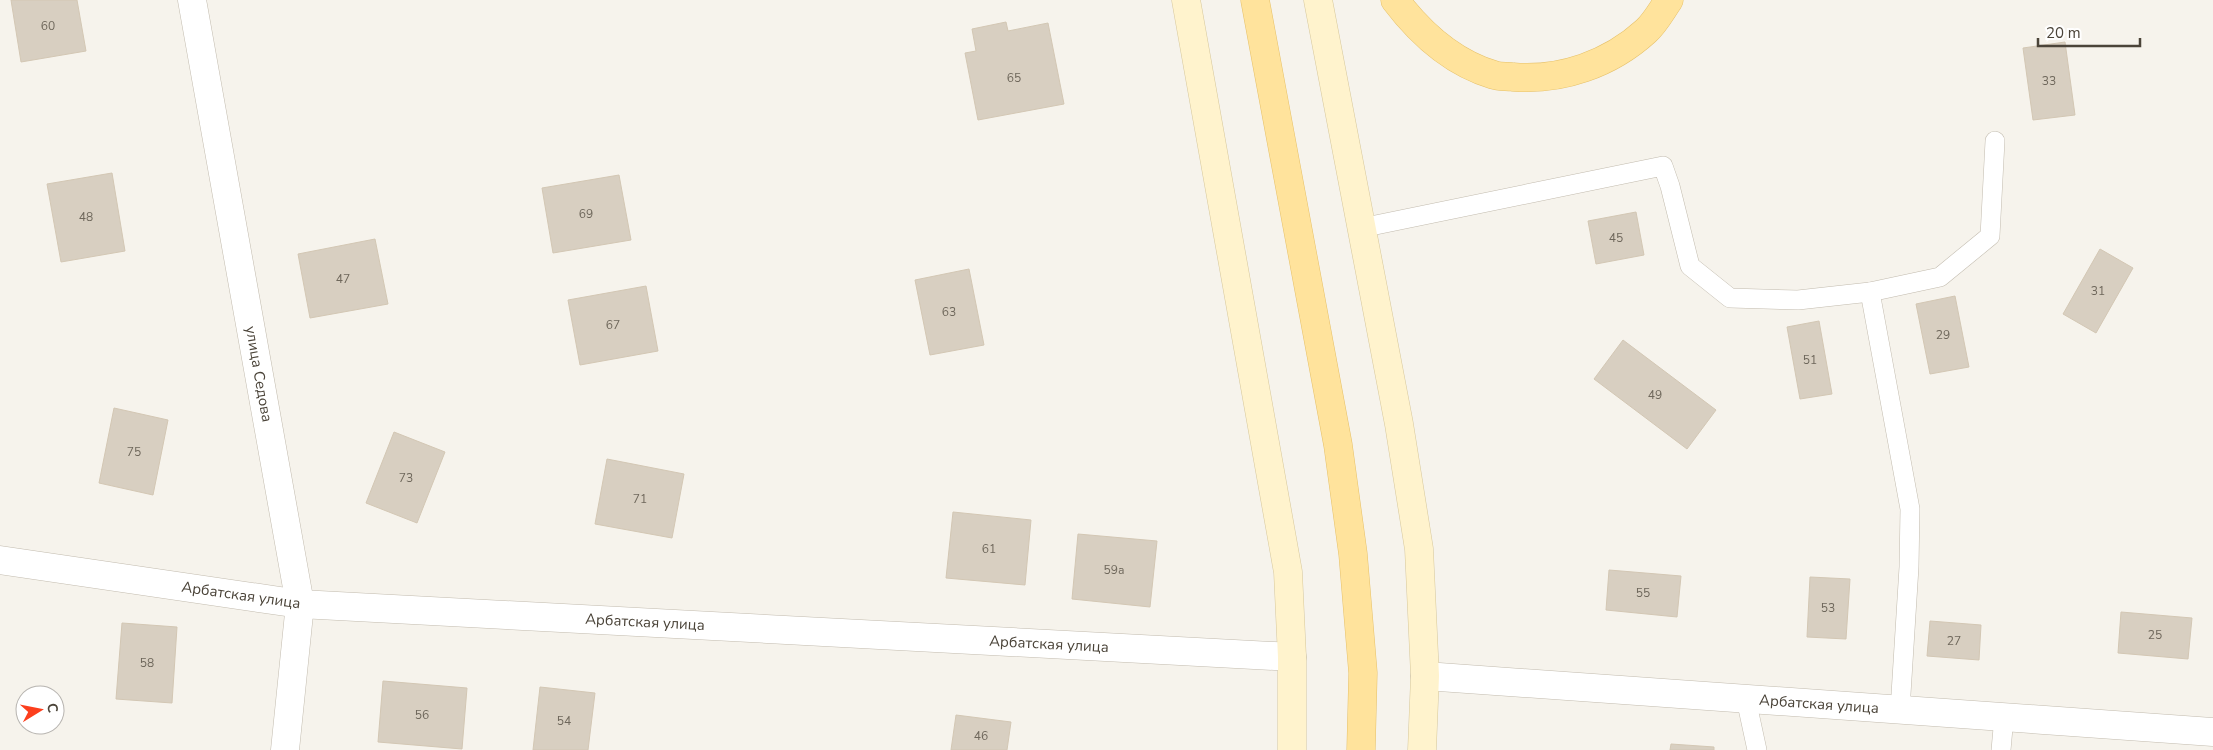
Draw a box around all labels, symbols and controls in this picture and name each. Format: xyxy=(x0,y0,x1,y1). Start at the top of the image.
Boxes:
scale bar xyxy=(2038,15,2140,47)
house number: 60 xyxy=(41,18,55,34)
text: 20 m xyxy=(2046,23,2081,43)
house number: 65 xyxy=(1007,70,1021,86)
house number: 33 xyxy=(2042,73,2056,89)
house number: 69 xyxy=(579,206,593,222)
house number: 48 xyxy=(79,209,93,225)
house number: 45 xyxy=(1609,230,1623,246)
house number: 47 xyxy=(336,271,350,287)
house number: 31 xyxy=(2091,283,2105,299)
house number: 63 xyxy=(942,304,956,320)
house number: 67 xyxy=(606,317,620,333)
street label: улица Седова xyxy=(241,324,277,424)
house number: 29 xyxy=(1936,327,1950,343)
house number: 51 xyxy=(1803,352,1817,368)
house number: 49 xyxy=(1648,387,1662,403)
house number: 75 xyxy=(127,444,141,460)
house number: 73 xyxy=(399,470,413,486)
house number: 71 xyxy=(633,491,647,507)
house number: 61 xyxy=(982,541,996,557)
house number: 59а xyxy=(1104,562,1124,578)
street label: Арбатская улица xyxy=(180,577,302,613)
house number: 55 xyxy=(1636,585,1650,601)
house number: 53 xyxy=(1821,600,1835,616)
street label: Арбатская улица xyxy=(585,609,705,635)
house number: 25 xyxy=(2148,627,2162,643)
street label: Арбатская улица xyxy=(989,631,1109,657)
house number: 27 xyxy=(1947,633,1961,649)
house number: 58 xyxy=(140,655,154,671)
north arrow xyxy=(15,685,65,735)
street label: Арбатская улица xyxy=(1759,690,1879,718)
text: С xyxy=(42,701,63,715)
house number: 56 xyxy=(415,707,429,723)
house number: 54 xyxy=(557,713,571,729)
house number: 46 xyxy=(974,728,988,744)

